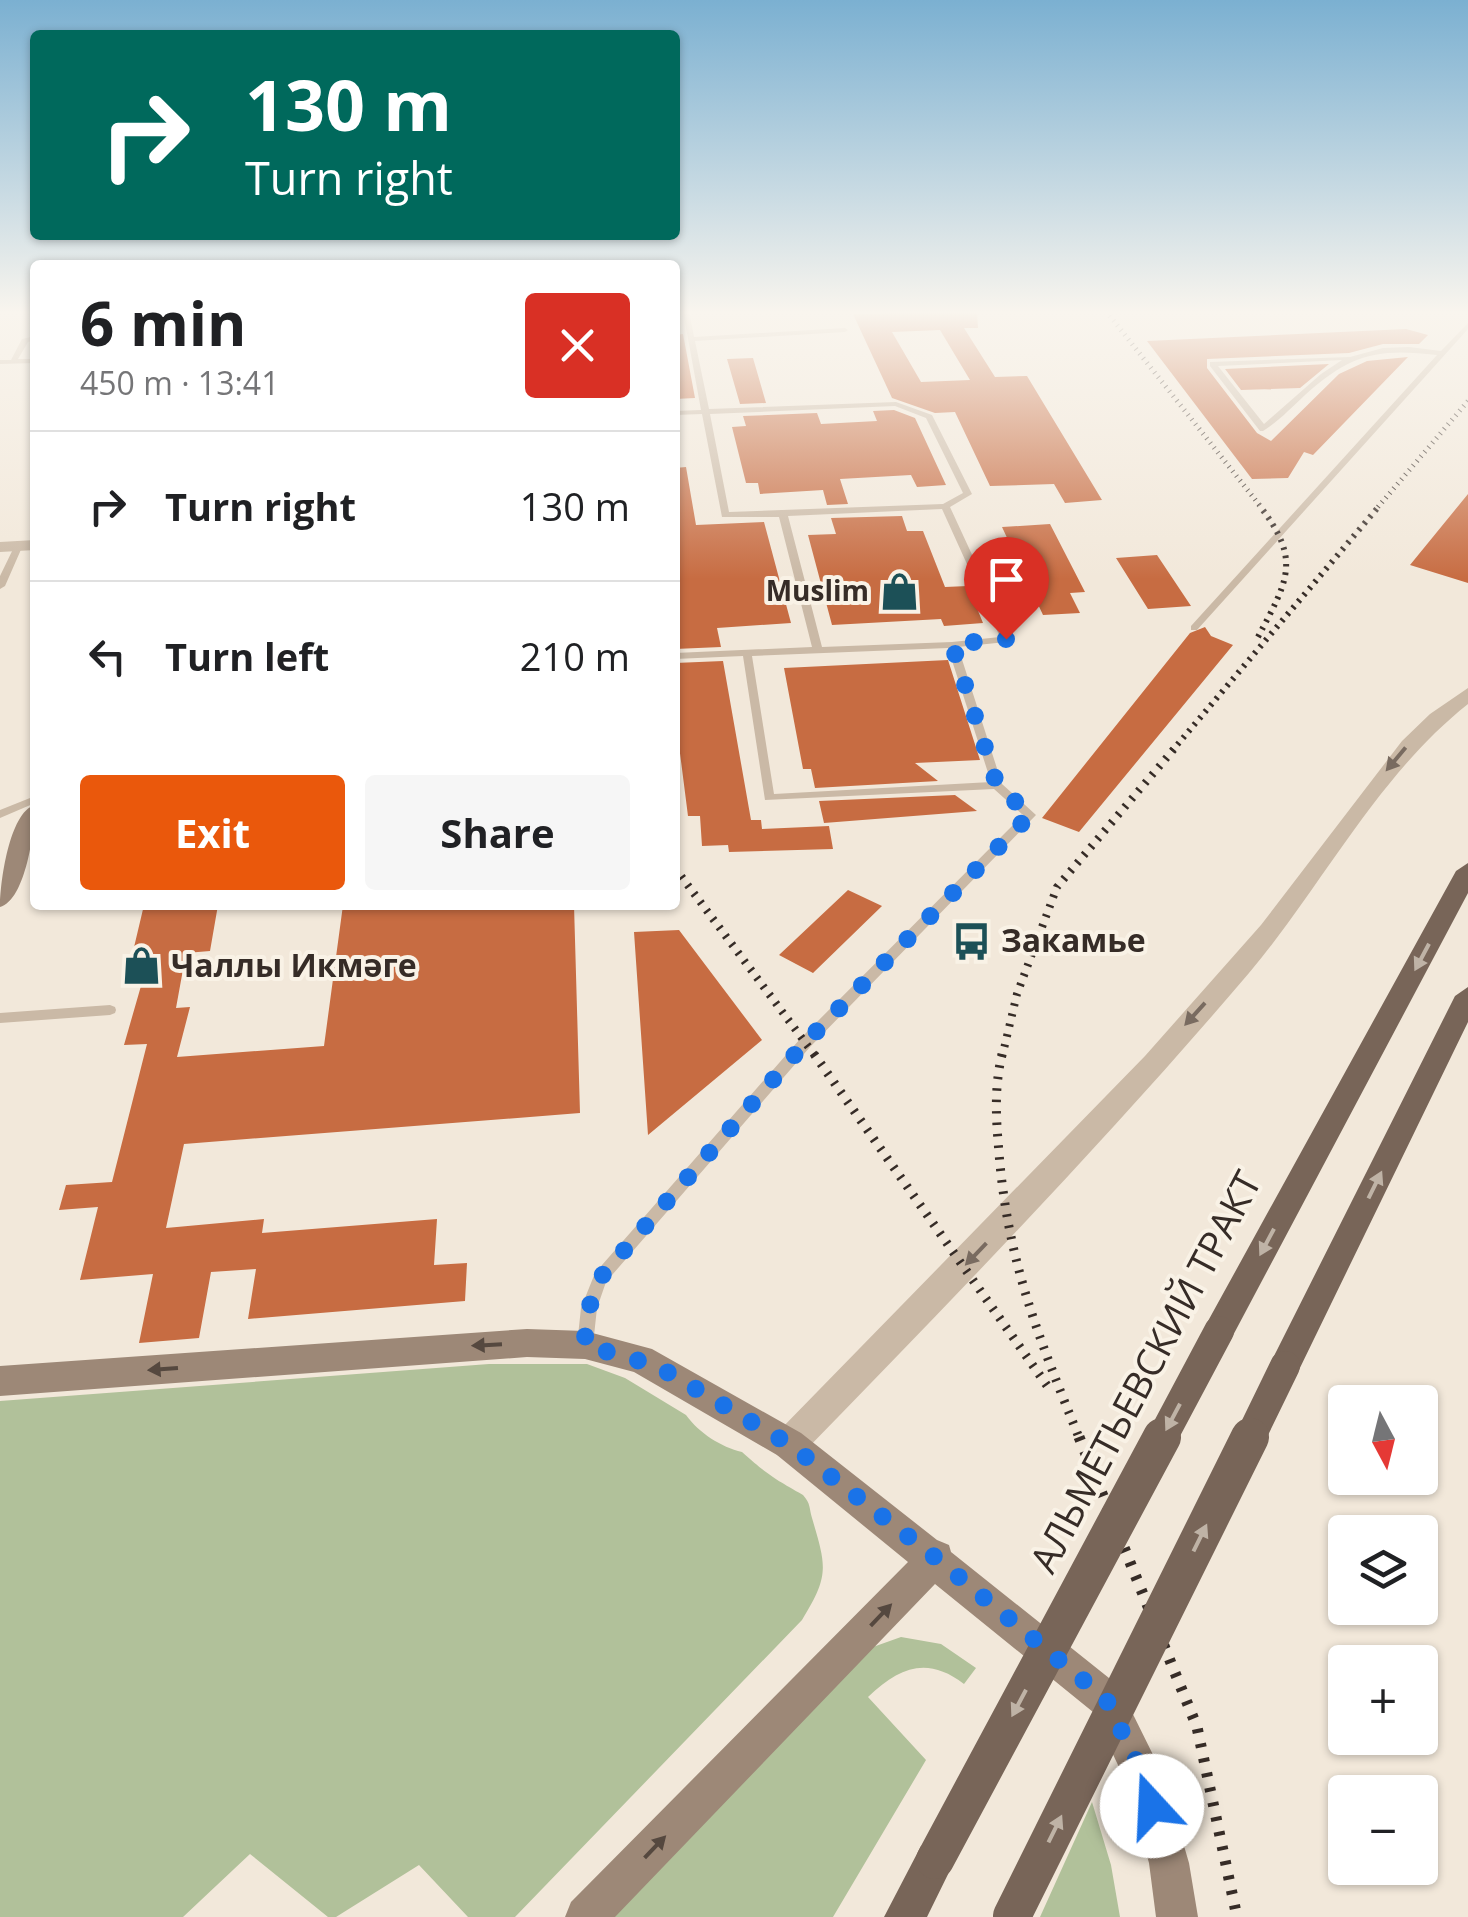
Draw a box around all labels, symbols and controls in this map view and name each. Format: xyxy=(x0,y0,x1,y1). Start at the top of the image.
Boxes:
text: 130 m xyxy=(245,56,452,152)
icon: right xyxy=(80,70,210,200)
text: Turn right xyxy=(245,147,453,208)
text: 6 min xyxy=(80,282,247,364)
button: close xyxy=(525,293,630,398)
text: 450 m · 13:41 xyxy=(80,361,279,404)
icon: right xyxy=(80,479,135,534)
text: Turn right xyxy=(165,480,356,532)
text: 130 m xyxy=(520,480,630,532)
pin xyxy=(964,537,1049,640)
icon: arrive xyxy=(979,552,1034,607)
shop icon: Muslim xyxy=(878,570,920,612)
place label: Muslim xyxy=(766,571,869,609)
icon: left xyxy=(80,629,135,684)
text: Turn left xyxy=(165,630,329,682)
text: 210 m xyxy=(520,630,630,682)
one-way arrow xyxy=(1386,747,1407,772)
button: Exit xyxy=(80,775,345,890)
button: Share xyxy=(365,775,630,890)
place label: Закамье xyxy=(1001,918,1146,961)
bus stop icon: Закамье xyxy=(950,920,992,962)
one-way arrow xyxy=(1413,942,1430,971)
place label: Чаллы Икмәге xyxy=(171,943,417,986)
shop icon: Чаллы Икмәге xyxy=(120,945,162,987)
one-way arrow xyxy=(1185,1001,1207,1026)
street label: АЛЬМЕТЬЕВСКИЙ ТРАКТ xyxy=(1016,1161,1272,1581)
one-way arrow xyxy=(1366,1170,1383,1199)
one-way arrow xyxy=(1258,1228,1275,1257)
one-way arrow xyxy=(965,1242,989,1266)
one-way arrow xyxy=(471,1337,503,1353)
one-way arrow xyxy=(147,1361,179,1377)
north arrow xyxy=(1328,1385,1438,1495)
map controls xyxy=(1328,1385,1438,1885)
one-way arrow xyxy=(1165,1402,1182,1431)
button: layers xyxy=(1328,1515,1438,1625)
one-way arrow xyxy=(1191,1523,1208,1552)
one-way arrow xyxy=(869,1603,893,1627)
button: + xyxy=(1328,1645,1438,1755)
one-way arrow xyxy=(1011,1689,1028,1718)
position arrow xyxy=(1100,1754,1204,1858)
button: − xyxy=(1328,1775,1438,1885)
one-way arrow xyxy=(1046,1814,1063,1843)
one-way arrow xyxy=(642,1836,666,1860)

